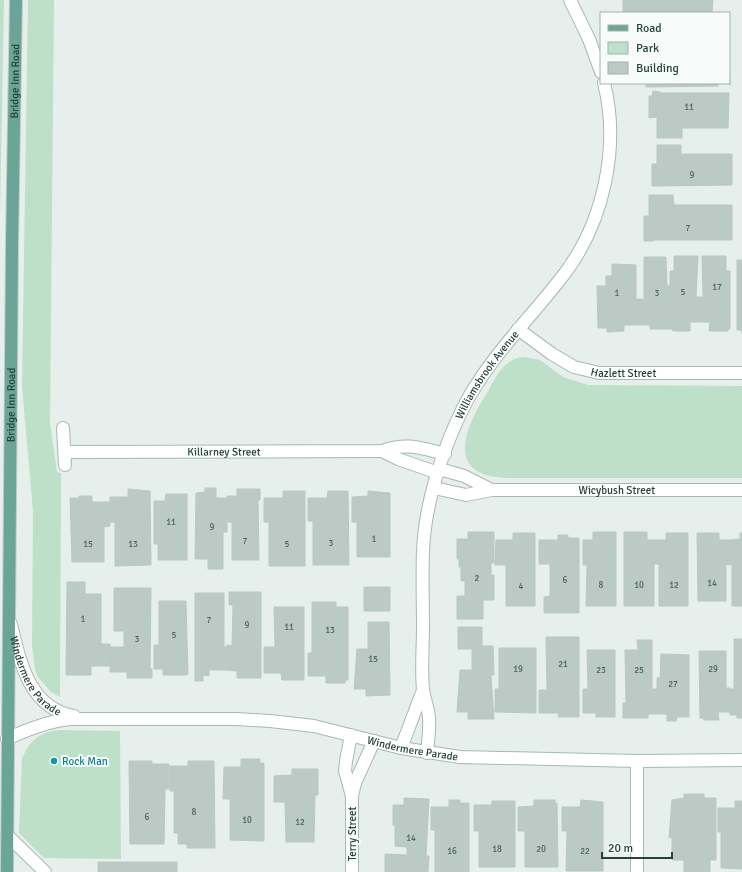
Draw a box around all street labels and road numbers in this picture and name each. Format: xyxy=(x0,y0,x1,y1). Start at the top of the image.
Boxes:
street label: Bridge Inn Road xyxy=(8,43,22,118)
street label: Williamsbrook Avenue xyxy=(452,328,521,421)
street label: Hazlett Street xyxy=(590,365,656,380)
street label: Bridge Inn Road xyxy=(4,368,18,442)
street label: Killarney Street xyxy=(187,445,261,458)
street label: Wicybush Street xyxy=(579,484,655,497)
street label: Windermere Parade xyxy=(8,635,63,718)
street label: Windermere Parade xyxy=(366,733,459,763)
street label: Terry Street xyxy=(346,807,359,861)

